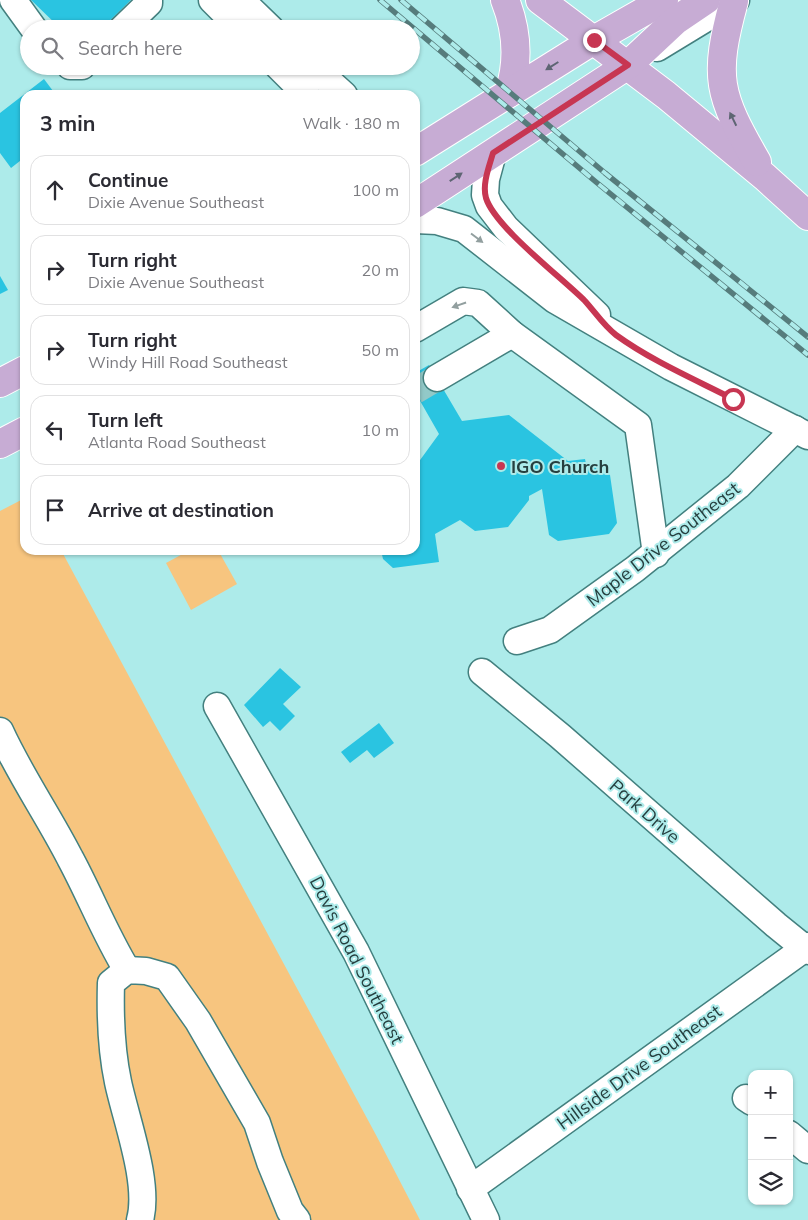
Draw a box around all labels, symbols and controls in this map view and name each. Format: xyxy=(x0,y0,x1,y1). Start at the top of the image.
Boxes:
search box xyxy=(20,20,420,75)
route end xyxy=(583,29,606,52)
icon: search xyxy=(38,34,66,62)
text: Search here xyxy=(78,36,182,60)
one-way arrow xyxy=(546,61,559,71)
text: 3 min xyxy=(40,110,95,136)
one-way arrow xyxy=(729,111,737,126)
text: Walk · 180 m xyxy=(302,113,400,133)
text: Continue xyxy=(88,168,168,192)
one-way arrow xyxy=(449,172,463,182)
icon: ahead xyxy=(41,176,69,204)
text: 100 m xyxy=(352,180,399,200)
text: Dixie Avenue Southeast xyxy=(88,192,264,212)
one-way arrow xyxy=(470,232,483,243)
text: Turn right xyxy=(88,248,177,272)
icon: right xyxy=(41,256,69,284)
text: 20 m xyxy=(362,260,399,280)
text: Dixie Avenue Southeast xyxy=(88,272,264,292)
one-way arrow xyxy=(451,301,466,309)
text: Turn right xyxy=(88,328,177,352)
icon: right xyxy=(41,336,69,364)
text: 50 m xyxy=(362,340,399,360)
text: Windy Hill Road Southeast xyxy=(88,352,288,372)
route start xyxy=(722,388,745,411)
text: Turn left xyxy=(88,408,163,432)
icon: left xyxy=(41,416,69,444)
text: 10 m xyxy=(362,420,399,440)
text: Atlanta Road Southeast xyxy=(88,432,266,452)
place label: IGO Church xyxy=(511,455,609,478)
marker: IGO Church xyxy=(495,460,507,472)
street label: Maple Drive Southeast xyxy=(582,477,744,611)
icon: arrive xyxy=(41,496,69,524)
text: Arrive at destination xyxy=(88,498,274,522)
street label: Park Drive xyxy=(605,774,685,848)
street label: Davis Road Southeast xyxy=(305,872,409,1048)
street label: Hillside Drive Southeast xyxy=(552,1000,726,1134)
map controls xyxy=(748,1070,793,1205)
button: + xyxy=(748,1070,793,1115)
button: − xyxy=(748,1115,793,1160)
button: layers xyxy=(748,1160,793,1205)

